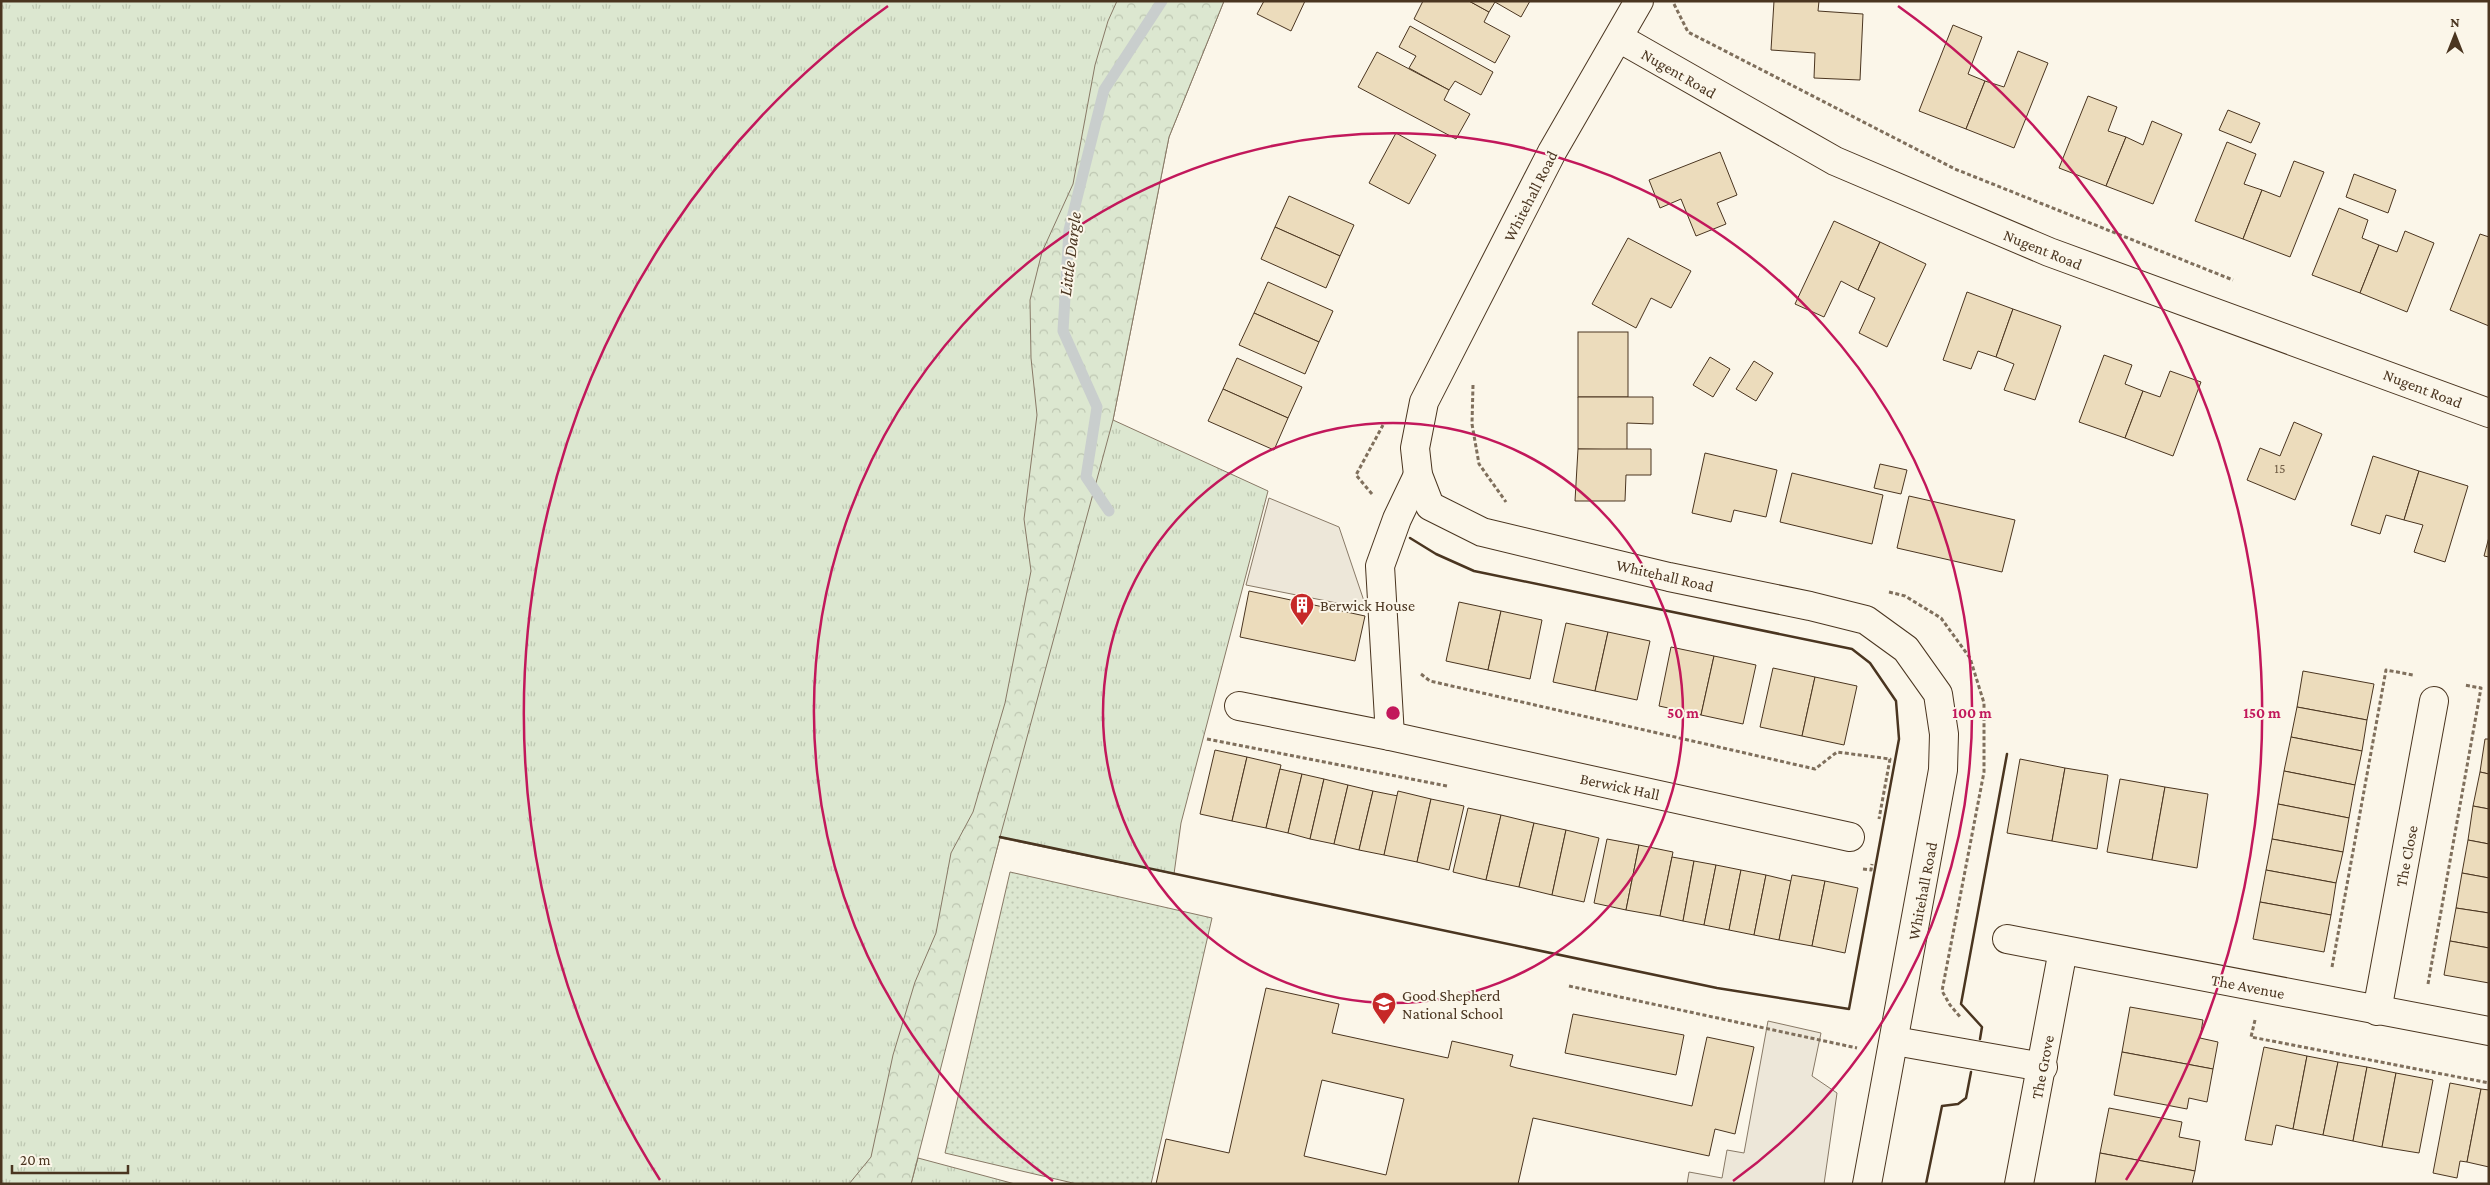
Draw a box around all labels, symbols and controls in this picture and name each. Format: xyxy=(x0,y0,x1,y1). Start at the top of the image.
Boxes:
north arrow xyxy=(2430,10,2480,60)
text: N xyxy=(2450,14,2460,30)
street label: Nugent Road xyxy=(1638,45,1719,103)
street label: Whitehall Road xyxy=(1500,148,1561,244)
water label: Little Dargle xyxy=(1055,211,1085,297)
street label: Nugent Road xyxy=(2001,226,2085,274)
street label: Nugent Road xyxy=(2381,366,2465,412)
house number: 15 xyxy=(2274,460,2286,476)
street label: Whitehall Road xyxy=(1614,556,1716,595)
building icon: Berwick House xyxy=(1289,592,1315,626)
place label: Berwick House xyxy=(1320,597,1415,614)
centre of rings xyxy=(1384,704,1402,722)
text: 50 m xyxy=(1667,705,1699,721)
text: 100 m xyxy=(1952,705,1992,721)
text: 150 m xyxy=(2243,705,2281,721)
street label: Berwick Hall xyxy=(1579,770,1661,803)
street label: The Close xyxy=(2392,824,2421,888)
street label: Whitehall Road xyxy=(1905,840,1940,942)
street label: The Avenue xyxy=(2210,971,2286,1002)
place label: Good Shepherd National School xyxy=(1402,987,1503,1022)
school or university icon: Good Shepherd National School xyxy=(1371,991,1397,1025)
street label: The Grove xyxy=(2028,1034,2057,1101)
scale bar xyxy=(12,1142,129,1174)
text: 20 m xyxy=(20,1152,51,1168)

